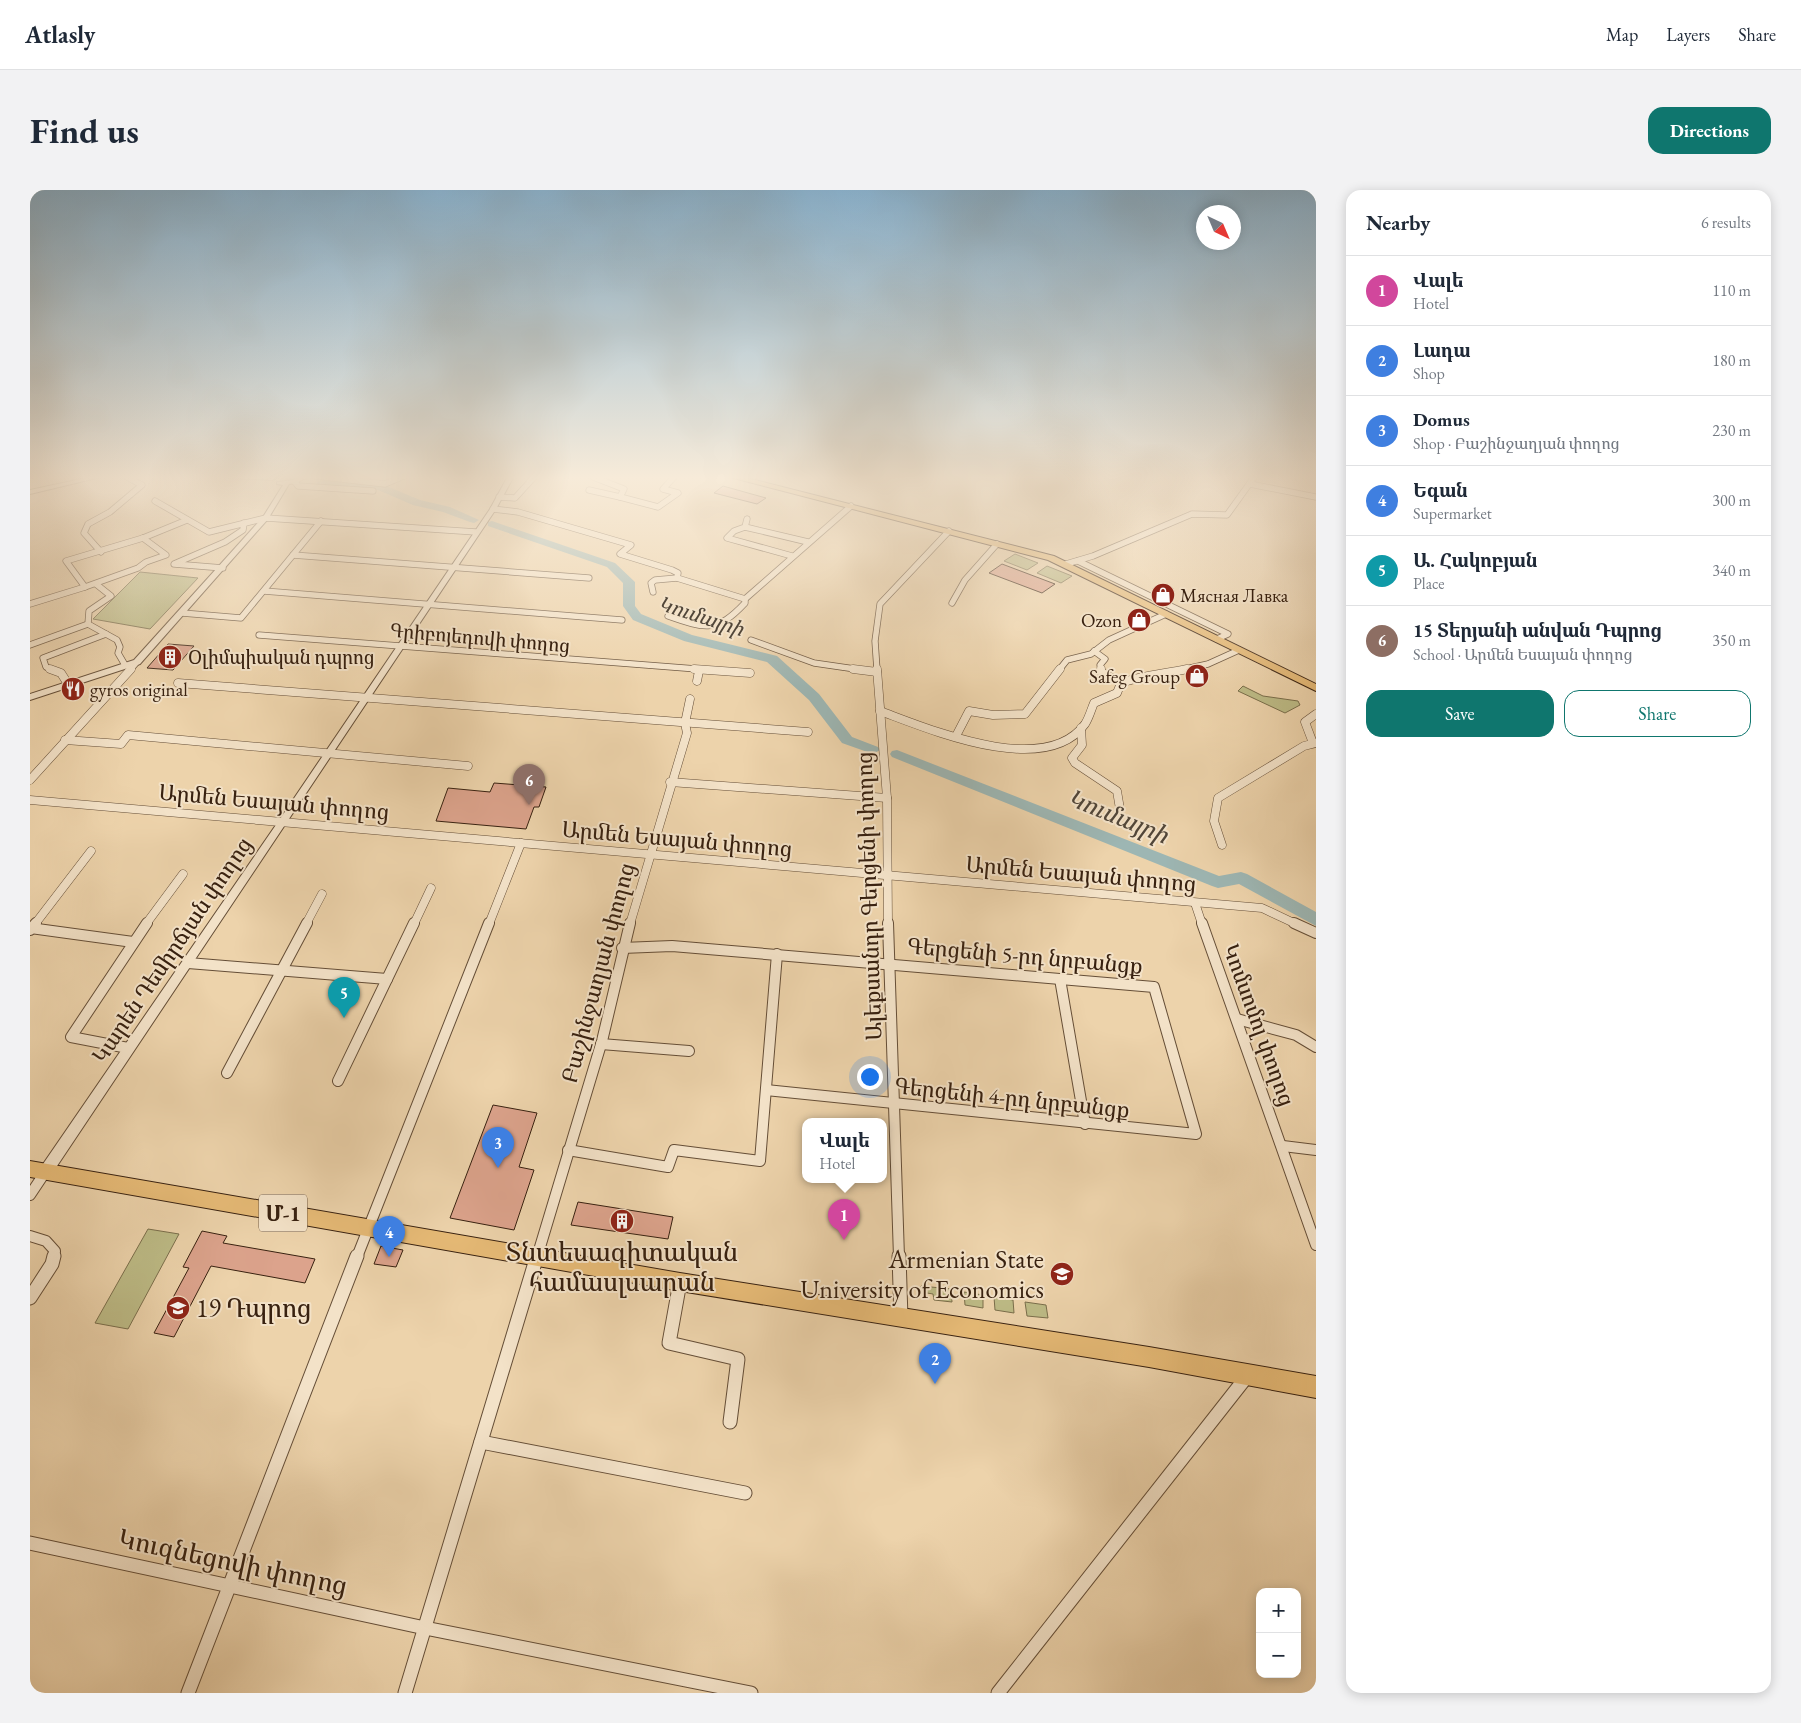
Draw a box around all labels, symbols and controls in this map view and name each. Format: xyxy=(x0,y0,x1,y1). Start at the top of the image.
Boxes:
text: Atlasly xyxy=(25,19,95,50)
text: Map xyxy=(1606,23,1638,46)
text: Layers xyxy=(1666,23,1710,46)
text: Share xyxy=(1738,23,1776,46)
button: Directions xyxy=(1648,107,1771,154)
text: Find us xyxy=(30,108,139,153)
north arrow xyxy=(1196,205,1241,250)
text: Nearby xyxy=(1366,209,1430,236)
text: 6 results xyxy=(1701,212,1751,233)
text: Վալե xyxy=(1413,268,1463,293)
text: 1 xyxy=(1378,280,1386,301)
text: 110 m xyxy=(1712,280,1751,301)
text: Hotel xyxy=(1413,293,1449,314)
text: Լադա xyxy=(1413,338,1471,363)
text: 2 xyxy=(1378,350,1386,371)
text: 180 m xyxy=(1712,350,1751,371)
text: Shop xyxy=(1413,363,1445,384)
text: Domus xyxy=(1413,407,1470,432)
text: 3 xyxy=(1378,420,1386,441)
text: 230 m xyxy=(1712,420,1751,441)
text: Shop · Բաշինջաղյան փողոց xyxy=(1413,433,1619,454)
text: Եգան xyxy=(1413,478,1468,503)
text: 4 xyxy=(1378,490,1386,511)
text: 300 m xyxy=(1712,490,1751,511)
text: Supermarket xyxy=(1413,503,1492,524)
text: Ա. Հակոբյան xyxy=(1413,548,1537,573)
text: 5 xyxy=(1378,560,1386,581)
text: 340 m xyxy=(1712,560,1751,581)
text: Place xyxy=(1413,573,1445,594)
shop icon: Мясная Лавка xyxy=(1150,582,1176,608)
place label: Мясная Лавка xyxy=(1180,583,1289,608)
water label: Կումայրի xyxy=(655,590,748,642)
shop icon: Ozon xyxy=(1126,607,1152,633)
place label: Ozon xyxy=(1081,608,1122,633)
street label: Գրիբոյեդովի փողոց xyxy=(389,618,571,658)
text: 15 Տերյանի անվան Դպրոց xyxy=(1413,618,1662,643)
text: 6 xyxy=(1378,630,1386,651)
text: 350 m xyxy=(1712,630,1751,651)
building icon: Օլիմպիական դպրոց xyxy=(157,644,183,670)
text: School · Արմեն Եսայան փողոց xyxy=(1413,644,1632,665)
place label: Օլիմպիական դպրոց xyxy=(188,645,375,670)
shop icon: Safeg Group xyxy=(1184,663,1210,689)
place label: Safeg Group xyxy=(1089,664,1180,689)
restaurant icon: gyros original xyxy=(60,676,86,702)
place label: gyros original xyxy=(90,677,188,702)
button: Save xyxy=(1366,690,1554,737)
button: Share xyxy=(1564,690,1751,737)
street label: Ալեքսանդր Գերցենի փողոց xyxy=(849,751,889,1041)
pin: 6 xyxy=(513,764,545,805)
street label: Արմեն Եսայան փողոց xyxy=(158,777,390,827)
water label: Կումայրի xyxy=(1063,782,1174,851)
street label: Արմեն Եսայան փողոց xyxy=(561,814,793,864)
street label: Կարեն Դեմիրճյան փողոց xyxy=(85,831,259,1069)
street label: Արմեն Եսայան փողոց xyxy=(965,849,1197,899)
street label: Բաշինջաղյան փողոց xyxy=(555,860,641,1086)
street label: Գերցենի 5-րդ նրբանցք xyxy=(906,931,1144,981)
street label: Կոմսոմոլ փողոց xyxy=(1216,940,1302,1110)
pin: 5 xyxy=(328,977,360,1018)
your location xyxy=(857,1064,883,1090)
street label: Գերցենի 4-րդ նրբանցք xyxy=(893,1071,1131,1125)
popup xyxy=(802,1118,887,1183)
pin: 3 xyxy=(482,1127,514,1168)
text: Վալե xyxy=(819,1128,870,1153)
text: Hotel xyxy=(819,1153,855,1174)
road number: Մ-1 xyxy=(259,1194,307,1232)
pin: 1 xyxy=(828,1199,860,1240)
building icon: Տնտեսագիտական համասլսարան xyxy=(609,1208,635,1234)
pin: 4 xyxy=(373,1216,405,1257)
place label: Տնտեսագիտական համասլսարան xyxy=(506,1235,738,1299)
place label: Armenian State University of Economics xyxy=(800,1242,1044,1306)
school or university icon: Armenian State University of Economics xyxy=(1049,1261,1075,1287)
place label: 19 Դպրոց xyxy=(196,1291,312,1325)
school or university icon: 19 Դպրոց xyxy=(165,1295,191,1321)
pin: 2 xyxy=(919,1343,951,1384)
street label: Կուզնեցովի փողոց xyxy=(115,1521,351,1603)
map controls xyxy=(1256,1588,1301,1678)
button: + xyxy=(1256,1588,1301,1633)
button: − xyxy=(1256,1633,1301,1678)

